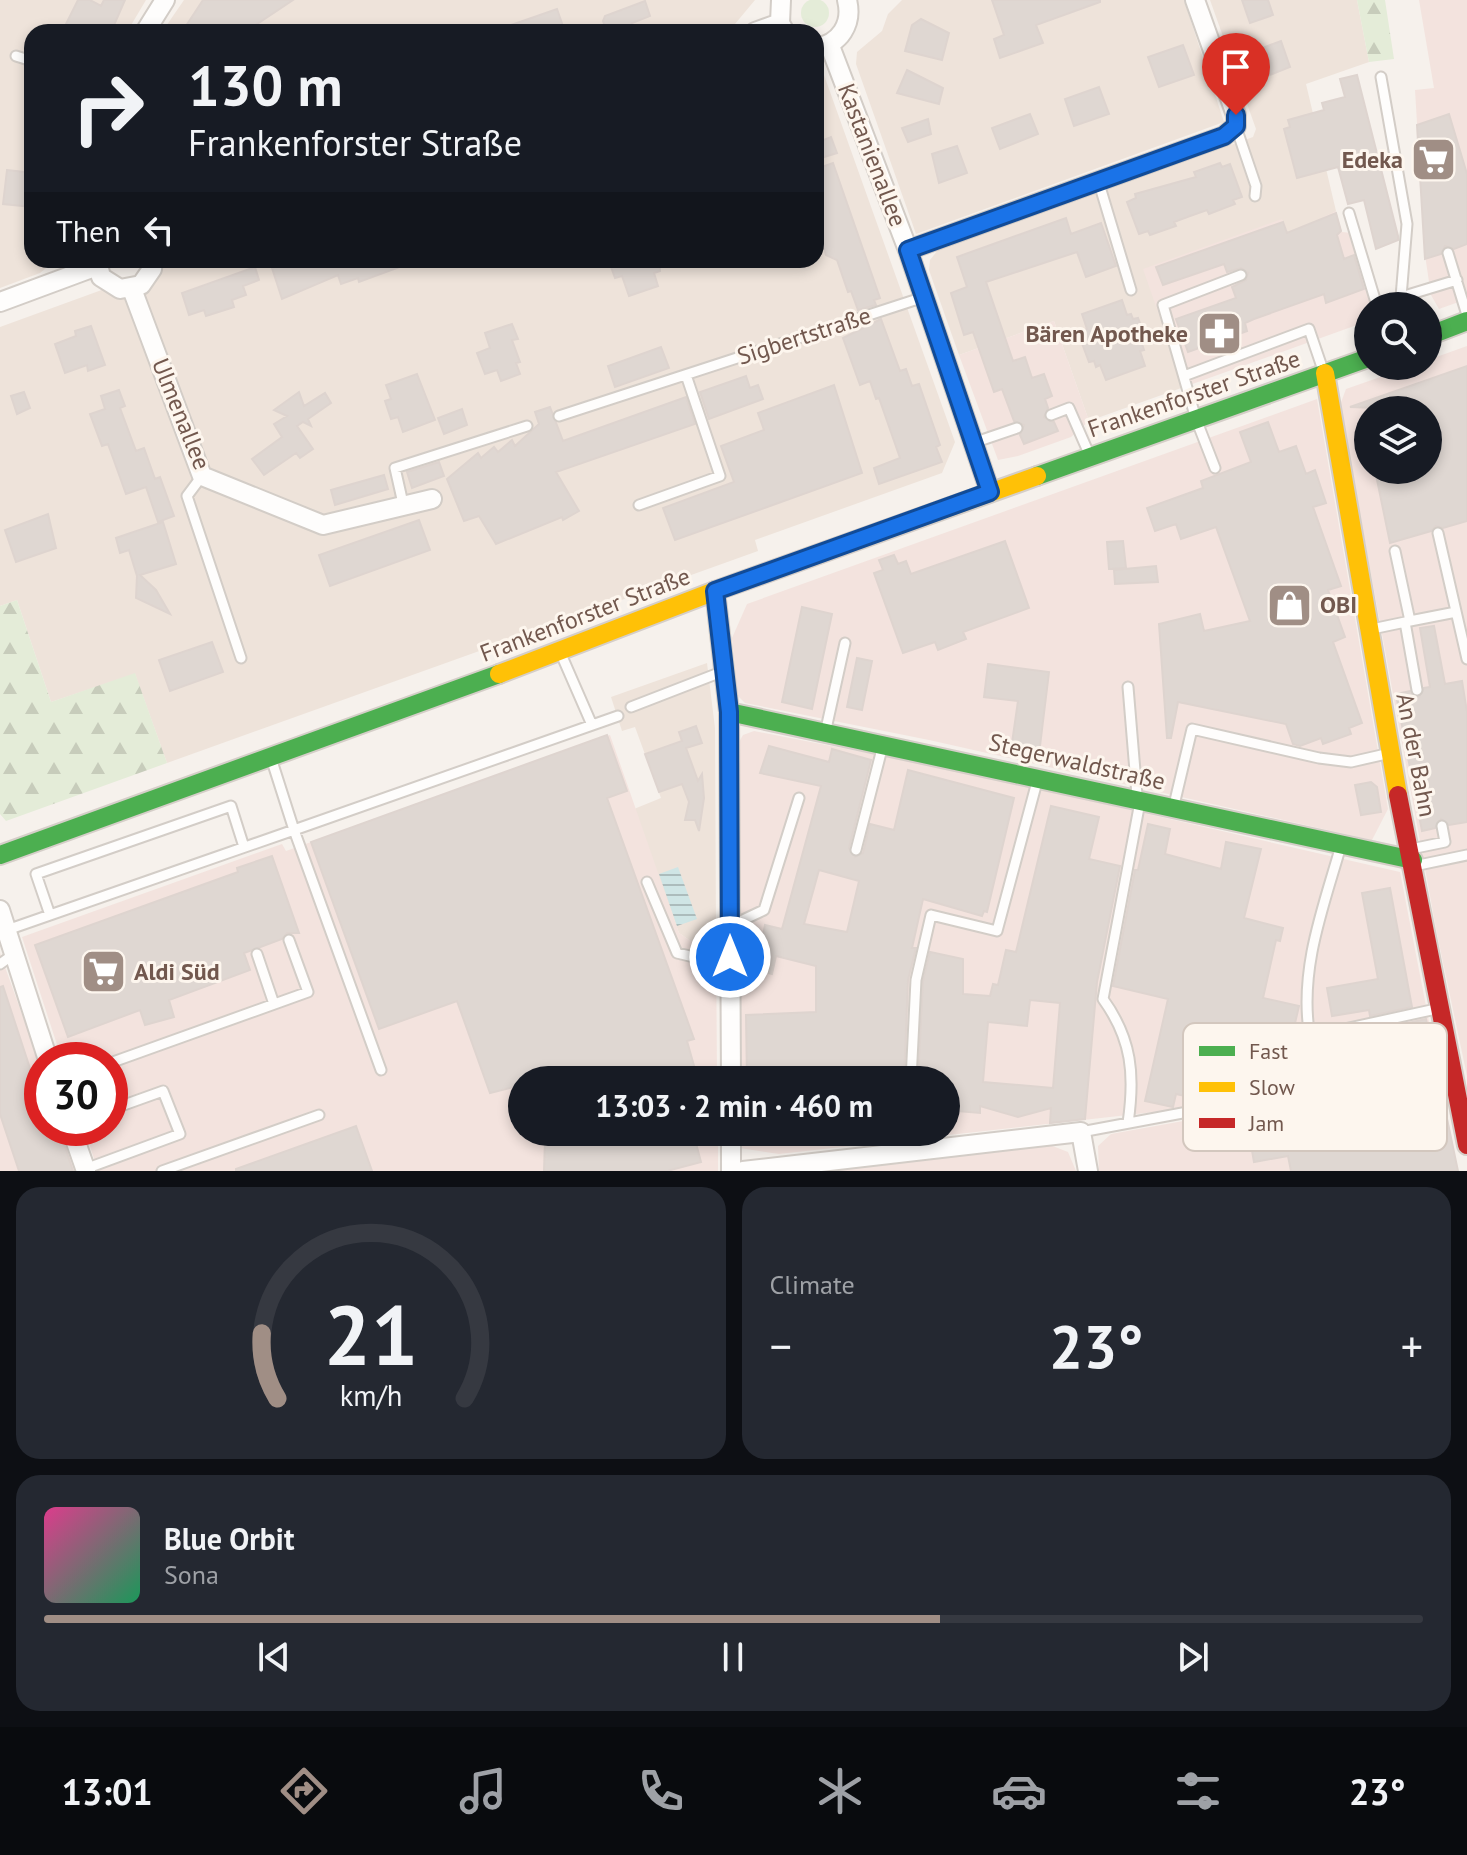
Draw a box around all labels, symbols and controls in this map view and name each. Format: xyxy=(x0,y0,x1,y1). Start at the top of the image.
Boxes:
pin xyxy=(1202,33,1270,115)
icon: arrive xyxy=(1214,45,1258,89)
text: 130 m xyxy=(188,49,343,121)
icon: right xyxy=(56,56,160,160)
street label: Kastanienallee xyxy=(831,79,914,231)
text: Frankenforster Straße xyxy=(188,119,522,166)
supermarket icon: Edeka xyxy=(1410,136,1458,184)
place label: Edeka xyxy=(1342,144,1403,175)
icon: left xyxy=(137,208,181,252)
text: Then xyxy=(56,211,121,250)
map controls xyxy=(1354,292,1442,484)
button: search xyxy=(1354,292,1442,380)
street label: Sigbertstraße xyxy=(733,299,875,372)
pharmacy icon: Bären Apotheke xyxy=(1195,310,1243,358)
place label: Bären Apotheke xyxy=(1025,318,1188,349)
street label: Frankenforster Straße xyxy=(1084,343,1304,444)
street label: Ulmenallee xyxy=(145,354,218,474)
button: layers xyxy=(1354,396,1442,484)
street label: Frankenforster Straße xyxy=(475,560,694,669)
shop icon: OBI xyxy=(1265,581,1313,629)
place label: OBI xyxy=(1320,589,1357,620)
street label: An der Bahn xyxy=(1389,690,1444,819)
street label: Stegerwaldstraße xyxy=(986,726,1168,797)
position arrow xyxy=(688,915,772,999)
supermarket icon: Aldi Süd xyxy=(79,948,127,996)
place label: Aldi Süd xyxy=(134,956,220,987)
legend xyxy=(1183,1023,1447,1151)
text: Fast xyxy=(1249,1037,1289,1065)
speed limit sign: 30 xyxy=(24,1042,128,1146)
text: Slow xyxy=(1249,1073,1295,1101)
text: 13:03 · 2 min · 460 m xyxy=(595,1086,873,1125)
text: Jam xyxy=(1248,1109,1284,1137)
text: Climate xyxy=(770,1268,855,1301)
text: 21 xyxy=(324,1280,418,1388)
text: 23° xyxy=(1049,1307,1143,1385)
text: − xyxy=(770,1317,792,1374)
text: + xyxy=(1401,1317,1423,1374)
text: km/h xyxy=(339,1377,402,1414)
text: Blue Orbit xyxy=(164,1519,294,1558)
text: Sona xyxy=(164,1558,219,1591)
icon: previous xyxy=(252,1635,296,1679)
icon: pause xyxy=(711,1635,755,1679)
icon: next xyxy=(1171,1635,1215,1679)
icon: directions xyxy=(276,1763,332,1819)
icon: music xyxy=(455,1763,511,1819)
icon: phone xyxy=(633,1763,689,1819)
icon: climate xyxy=(812,1763,868,1819)
icon: car xyxy=(991,1763,1047,1819)
icon: filters xyxy=(1170,1763,1226,1819)
text: 13:01 xyxy=(61,1768,153,1815)
text: 23° xyxy=(1349,1768,1405,1815)

